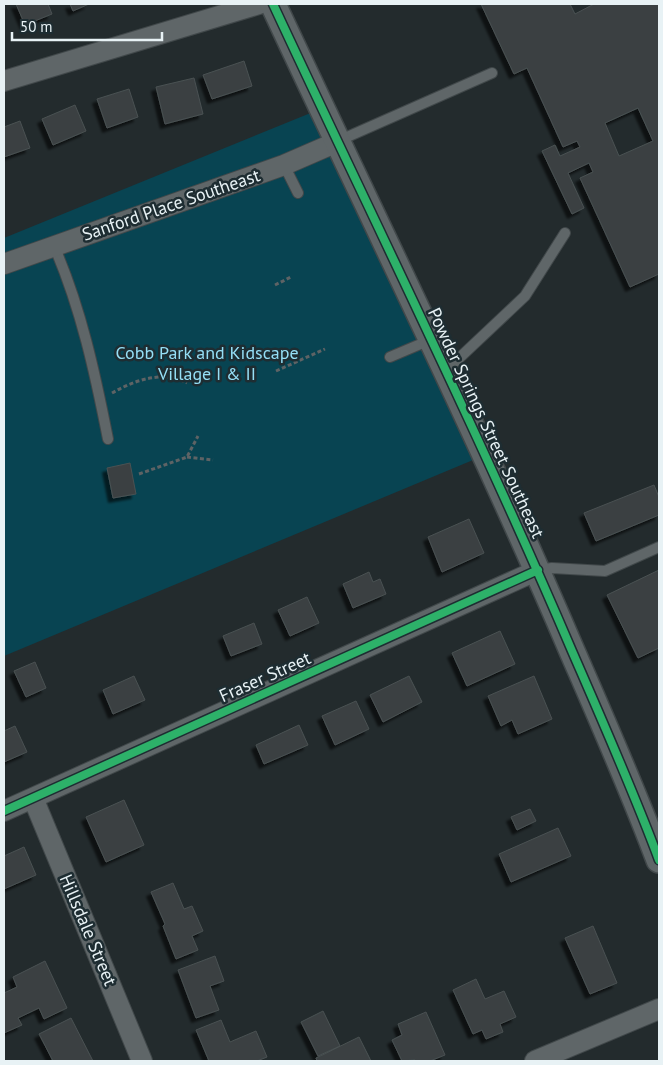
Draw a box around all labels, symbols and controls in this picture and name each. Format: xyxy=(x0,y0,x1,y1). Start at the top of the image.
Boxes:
scale bar xyxy=(12,10,162,42)
text: 50 m xyxy=(20,17,53,36)
street label: Sanford Place Southeast xyxy=(79,163,263,246)
street label: Powder Springs Street Southeast xyxy=(423,304,550,542)
park label: Cobb Park and Kidscape Village I & II xyxy=(115,341,299,385)
street label: Fraser Street xyxy=(215,646,314,707)
street label: Hillsdale Street xyxy=(55,871,122,989)

